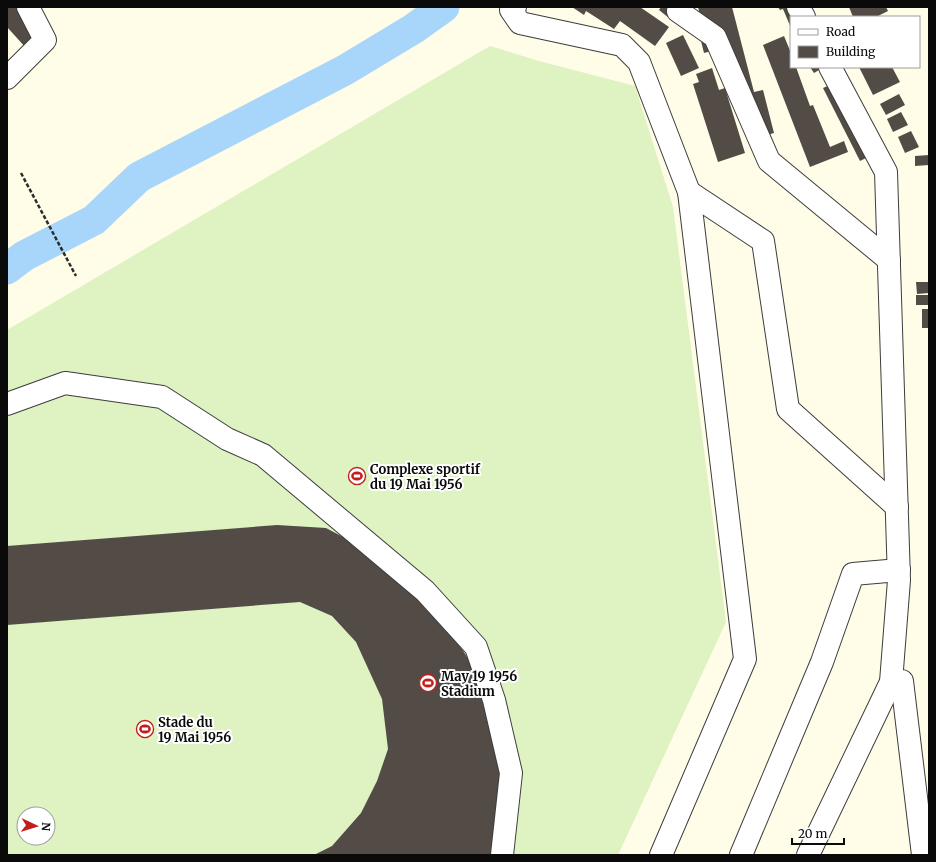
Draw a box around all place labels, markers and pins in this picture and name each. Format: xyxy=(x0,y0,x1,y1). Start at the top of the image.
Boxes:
place label: Complexe sportif du 19 Mai 1956 xyxy=(370,461,481,493)
sports icon: Complexe sportif du 19 Mai 1956 xyxy=(347,466,367,486)
place label: May 19 1956 Stadium xyxy=(441,668,517,700)
sports icon: May 19 1956 Stadium xyxy=(418,673,438,693)
place label: Stade du 19 Mai 1956 xyxy=(158,714,231,746)
sports icon: Stade du 19 Mai 1956 xyxy=(135,719,155,739)

